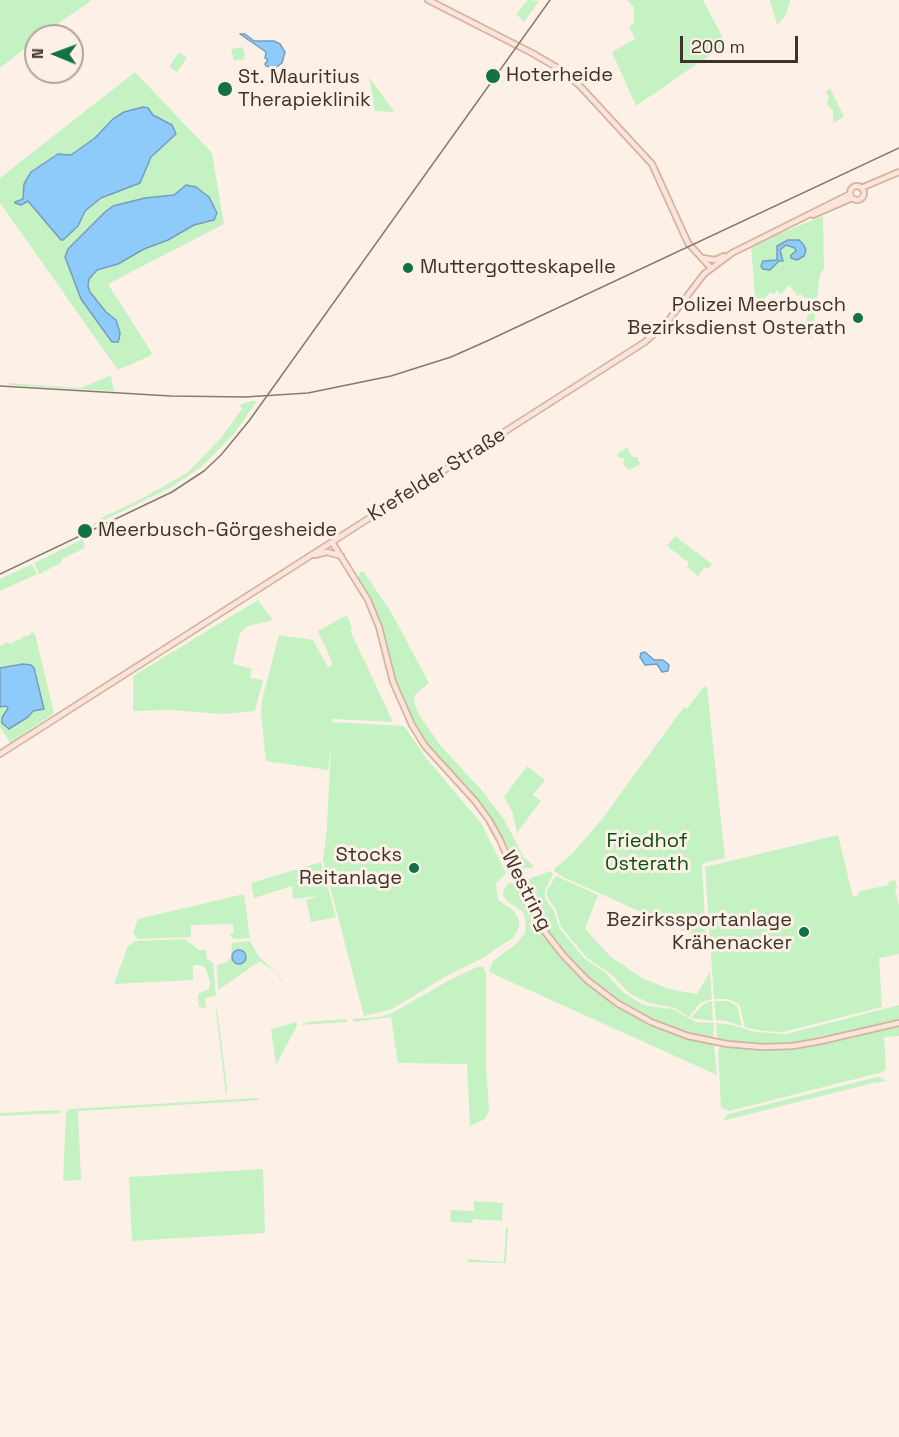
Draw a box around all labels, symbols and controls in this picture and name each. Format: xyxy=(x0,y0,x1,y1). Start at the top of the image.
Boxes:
north arrow xyxy=(24,24,84,84)
scale bar xyxy=(683,24,802,62)
text: 200 m xyxy=(691,35,745,58)
text: N xyxy=(27,48,48,59)
place label: Hoterheide xyxy=(506,64,613,88)
place label: St. Mauritius Therapieklinik xyxy=(238,66,371,113)
marker: Hoterheide xyxy=(484,67,502,85)
marker: St. Mauritius Therapieklinik xyxy=(216,80,234,98)
place label: Muttergotteskapelle xyxy=(420,256,616,280)
marker: Muttergotteskapelle xyxy=(401,261,415,275)
place label: Polizei Meerbusch Bezirksdienst Osterath xyxy=(627,294,846,341)
marker: Polizei Meerbusch Bezirksdienst Osterath xyxy=(851,311,865,325)
street label: Krefelder Straße xyxy=(364,423,510,527)
place label: Meerbusch-Görgesheide xyxy=(98,519,337,543)
marker: Meerbusch-Görgesheide xyxy=(76,522,94,540)
park label: Friedhof Osterath xyxy=(605,830,689,877)
place label: Stocks Reitanlage xyxy=(299,844,402,891)
street label: Westring xyxy=(496,847,556,935)
marker: Stocks Reitanlage xyxy=(407,861,421,875)
place label: Bezirkssportanlage Krähenacker xyxy=(606,909,792,956)
marker: Bezirkssportanlage Krähenacker xyxy=(797,925,811,939)

